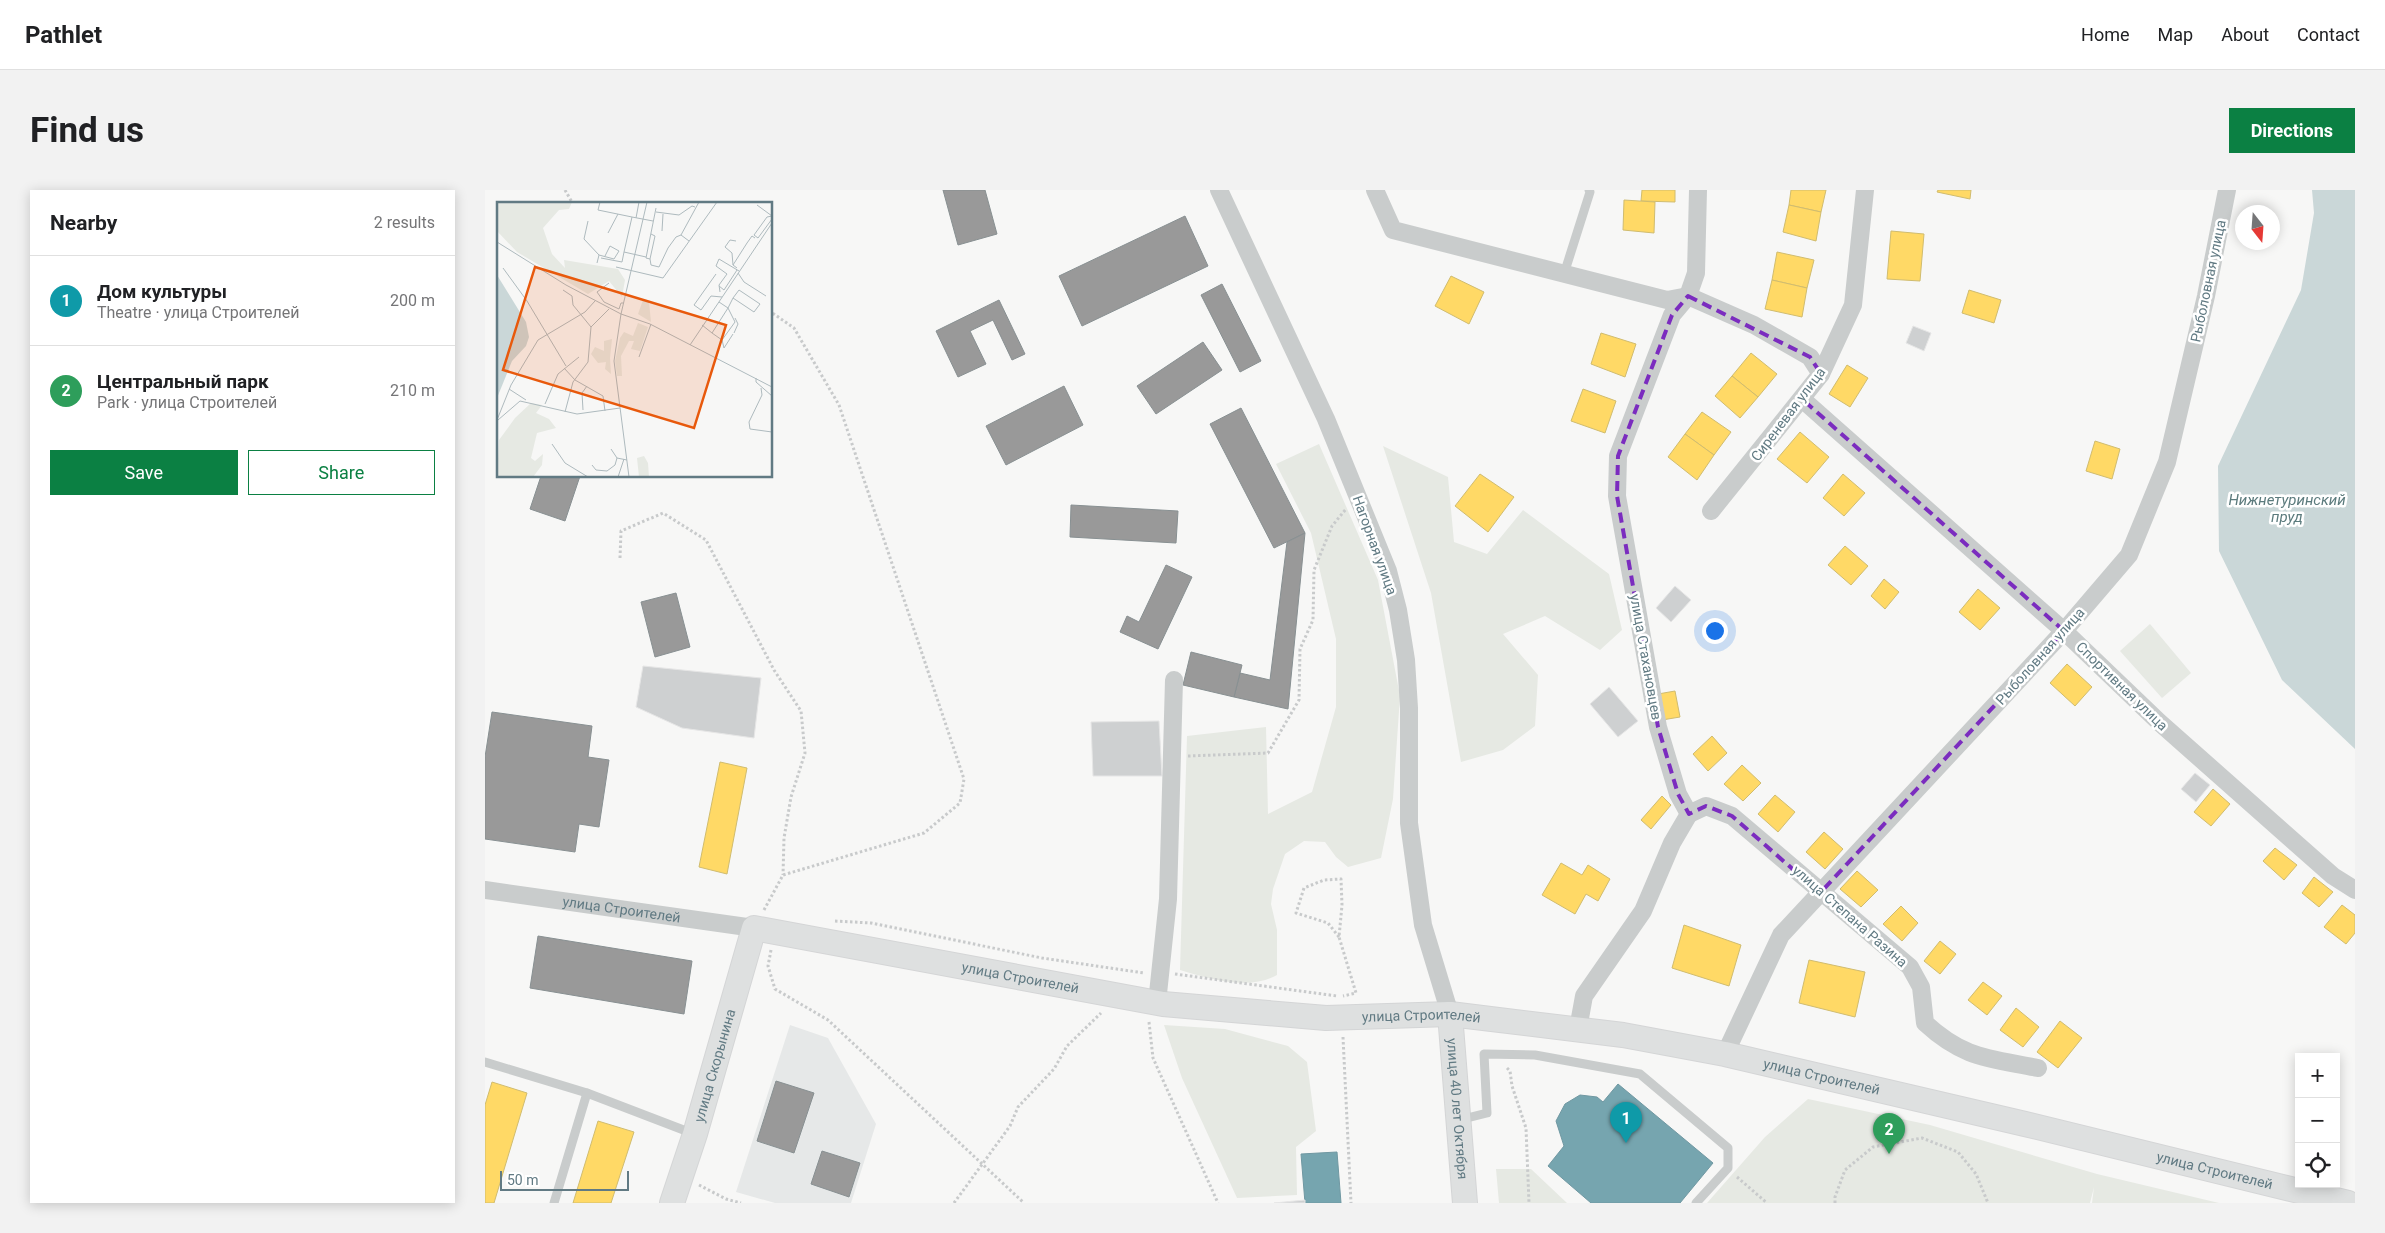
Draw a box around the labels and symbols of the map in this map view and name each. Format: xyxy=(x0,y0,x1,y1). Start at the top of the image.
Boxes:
inset map xyxy=(497,202,773,478)
north arrow xyxy=(2235,205,2280,250)
street label: Рыболовная улица xyxy=(2187,218,2229,344)
street label: Сиреневая улица xyxy=(1748,364,1828,464)
water label: Нижнетуринский пруд xyxy=(2228,491,2346,526)
street label: Нагорная улица xyxy=(1350,493,1400,597)
street label: улица Стахановцев xyxy=(1627,593,1665,721)
street label: Рыболовная улица xyxy=(1992,604,2088,708)
your location xyxy=(1702,618,1728,644)
street label: Спортивная улица xyxy=(2073,638,2171,734)
street label: улица Степана Разина xyxy=(1789,862,1911,970)
street label: улица Строителей xyxy=(562,893,682,926)
street label: улица Строителей xyxy=(960,959,1080,996)
street label: улица Строителей xyxy=(1362,1006,1482,1026)
street label: улица Скорынина xyxy=(691,1007,738,1124)
street label: улица 40 лет Октября xyxy=(1444,1037,1471,1180)
street label: улица Строителей xyxy=(1762,1055,1881,1098)
pin: 1 xyxy=(1610,1102,1642,1143)
pin: 2 xyxy=(1873,1113,1905,1154)
street label: улица Строителей xyxy=(2155,1148,2274,1192)
scale bar xyxy=(500,1168,629,1191)

